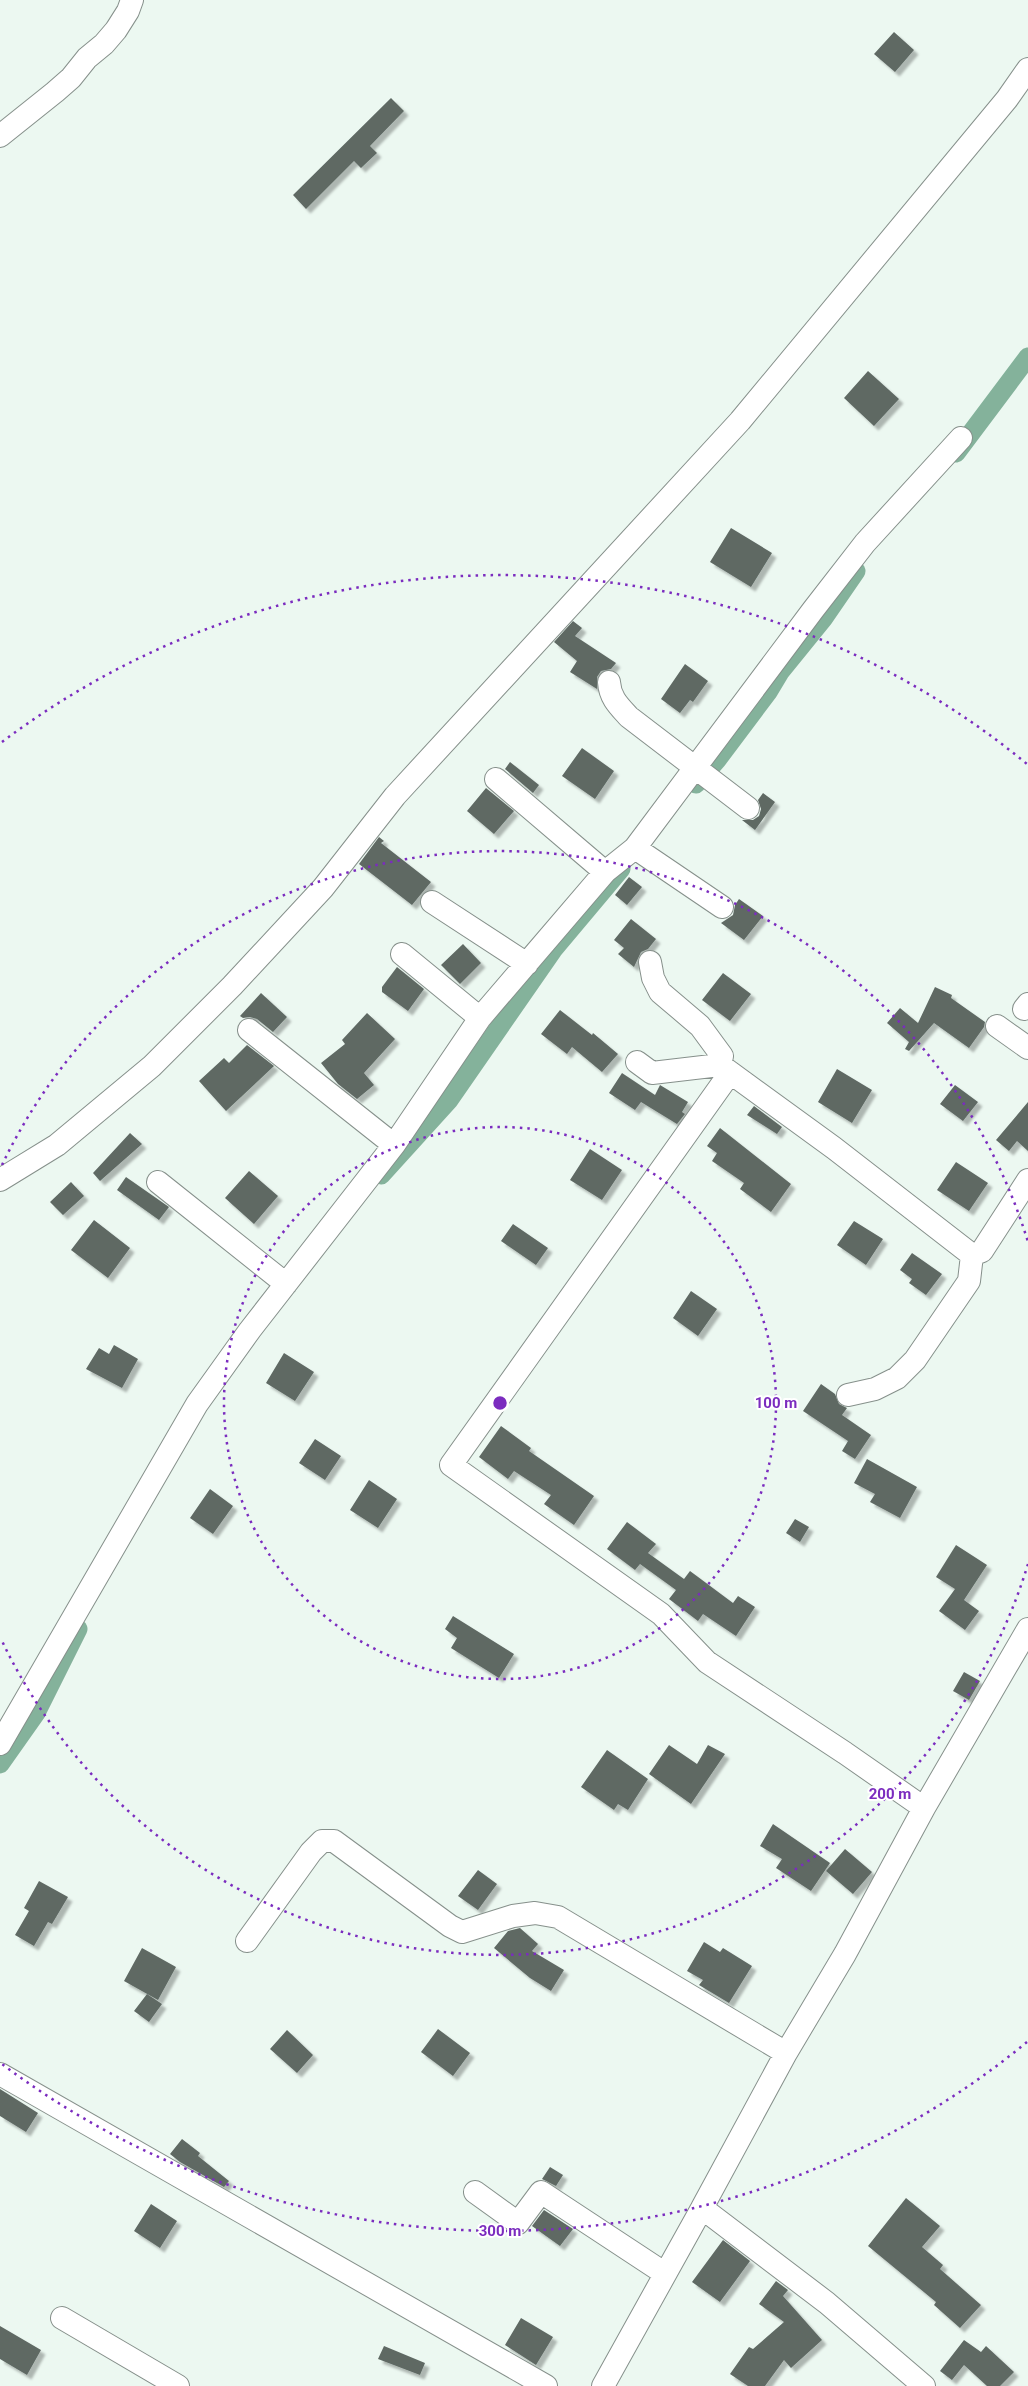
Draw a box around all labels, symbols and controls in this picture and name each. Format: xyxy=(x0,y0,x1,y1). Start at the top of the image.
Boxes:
centre of rings xyxy=(491,1394,509,1412)
text: 100 m xyxy=(755,1394,797,1412)
text: 200 m xyxy=(869,1785,911,1803)
text: 300 m xyxy=(479,2222,521,2240)

